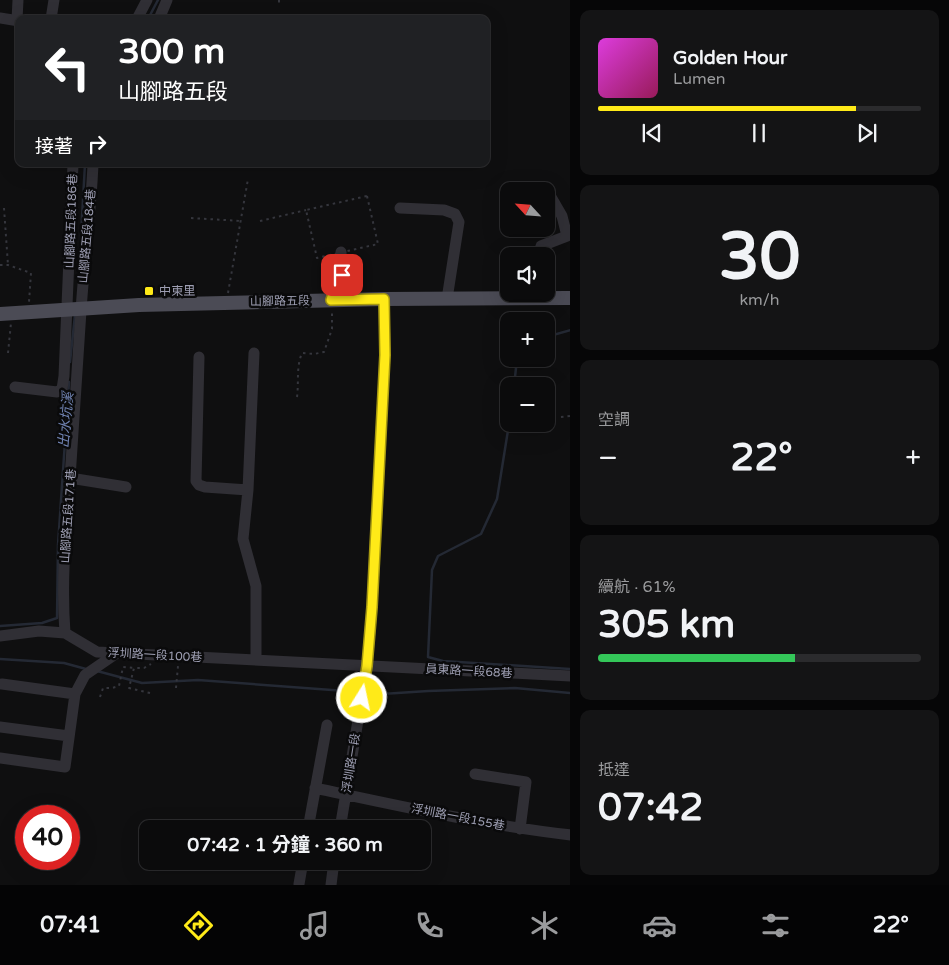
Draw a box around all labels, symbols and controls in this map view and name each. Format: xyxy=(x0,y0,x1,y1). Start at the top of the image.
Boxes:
text: 300 m xyxy=(118,31,225,73)
icon: left xyxy=(35,35,100,100)
text: Golden Hour xyxy=(673,47,787,69)
text: Lumen xyxy=(673,69,725,89)
text: 山腳路五段 xyxy=(118,79,228,105)
icon: previous xyxy=(638,119,666,147)
icon: pause xyxy=(745,119,773,147)
icon: next xyxy=(853,119,881,147)
icon: right xyxy=(83,130,111,158)
text: 接著 xyxy=(35,136,73,158)
street label: 山腳路五段186巷 xyxy=(62,173,80,269)
north arrow xyxy=(500,182,555,238)
map controls xyxy=(500,182,555,432)
street label: 山腳路五段184巷 xyxy=(76,188,98,284)
text: 30 xyxy=(719,218,800,297)
button: sound xyxy=(500,247,555,302)
pin xyxy=(321,254,363,296)
icon: arrive xyxy=(328,261,356,289)
place label: 中東里 xyxy=(159,284,195,298)
marker: 中東里 xyxy=(143,285,155,297)
text: km/h xyxy=(739,290,780,310)
street label: 山腳路五段 xyxy=(250,293,310,309)
button: + xyxy=(500,312,555,367)
button: − xyxy=(500,377,555,432)
water label: 出水坑溪 xyxy=(55,389,77,449)
text: 空調 xyxy=(598,410,630,430)
text: 22° xyxy=(731,435,793,481)
text: − xyxy=(598,441,618,475)
text: + xyxy=(905,441,921,475)
street label: 山腳路五段171巷 xyxy=(58,468,78,564)
text: 續航 · 61% xyxy=(598,577,676,597)
text: 305 km xyxy=(598,602,735,648)
street label: 浮圳路一段100巷 xyxy=(107,646,203,664)
street label: 員東路一段68巷 xyxy=(425,662,513,680)
position arrow xyxy=(335,671,387,723)
street label: 浮圳路一段 xyxy=(339,732,363,794)
text: 抵達 xyxy=(598,760,630,780)
text: 07:42 xyxy=(598,785,703,831)
street label: 浮圳路一段155巷 xyxy=(410,801,506,833)
speed limit sign: 40 xyxy=(15,805,80,870)
text: 07:42 · 1 分鐘 · 360 m xyxy=(187,834,383,856)
icon: directions xyxy=(181,908,216,943)
icon: music xyxy=(297,908,332,943)
icon: phone xyxy=(412,908,447,943)
icon: climate xyxy=(527,908,562,943)
icon: car xyxy=(642,908,677,943)
icon: filters xyxy=(758,908,793,943)
text: 07:41 xyxy=(40,912,101,938)
text: 22° xyxy=(873,912,909,938)

